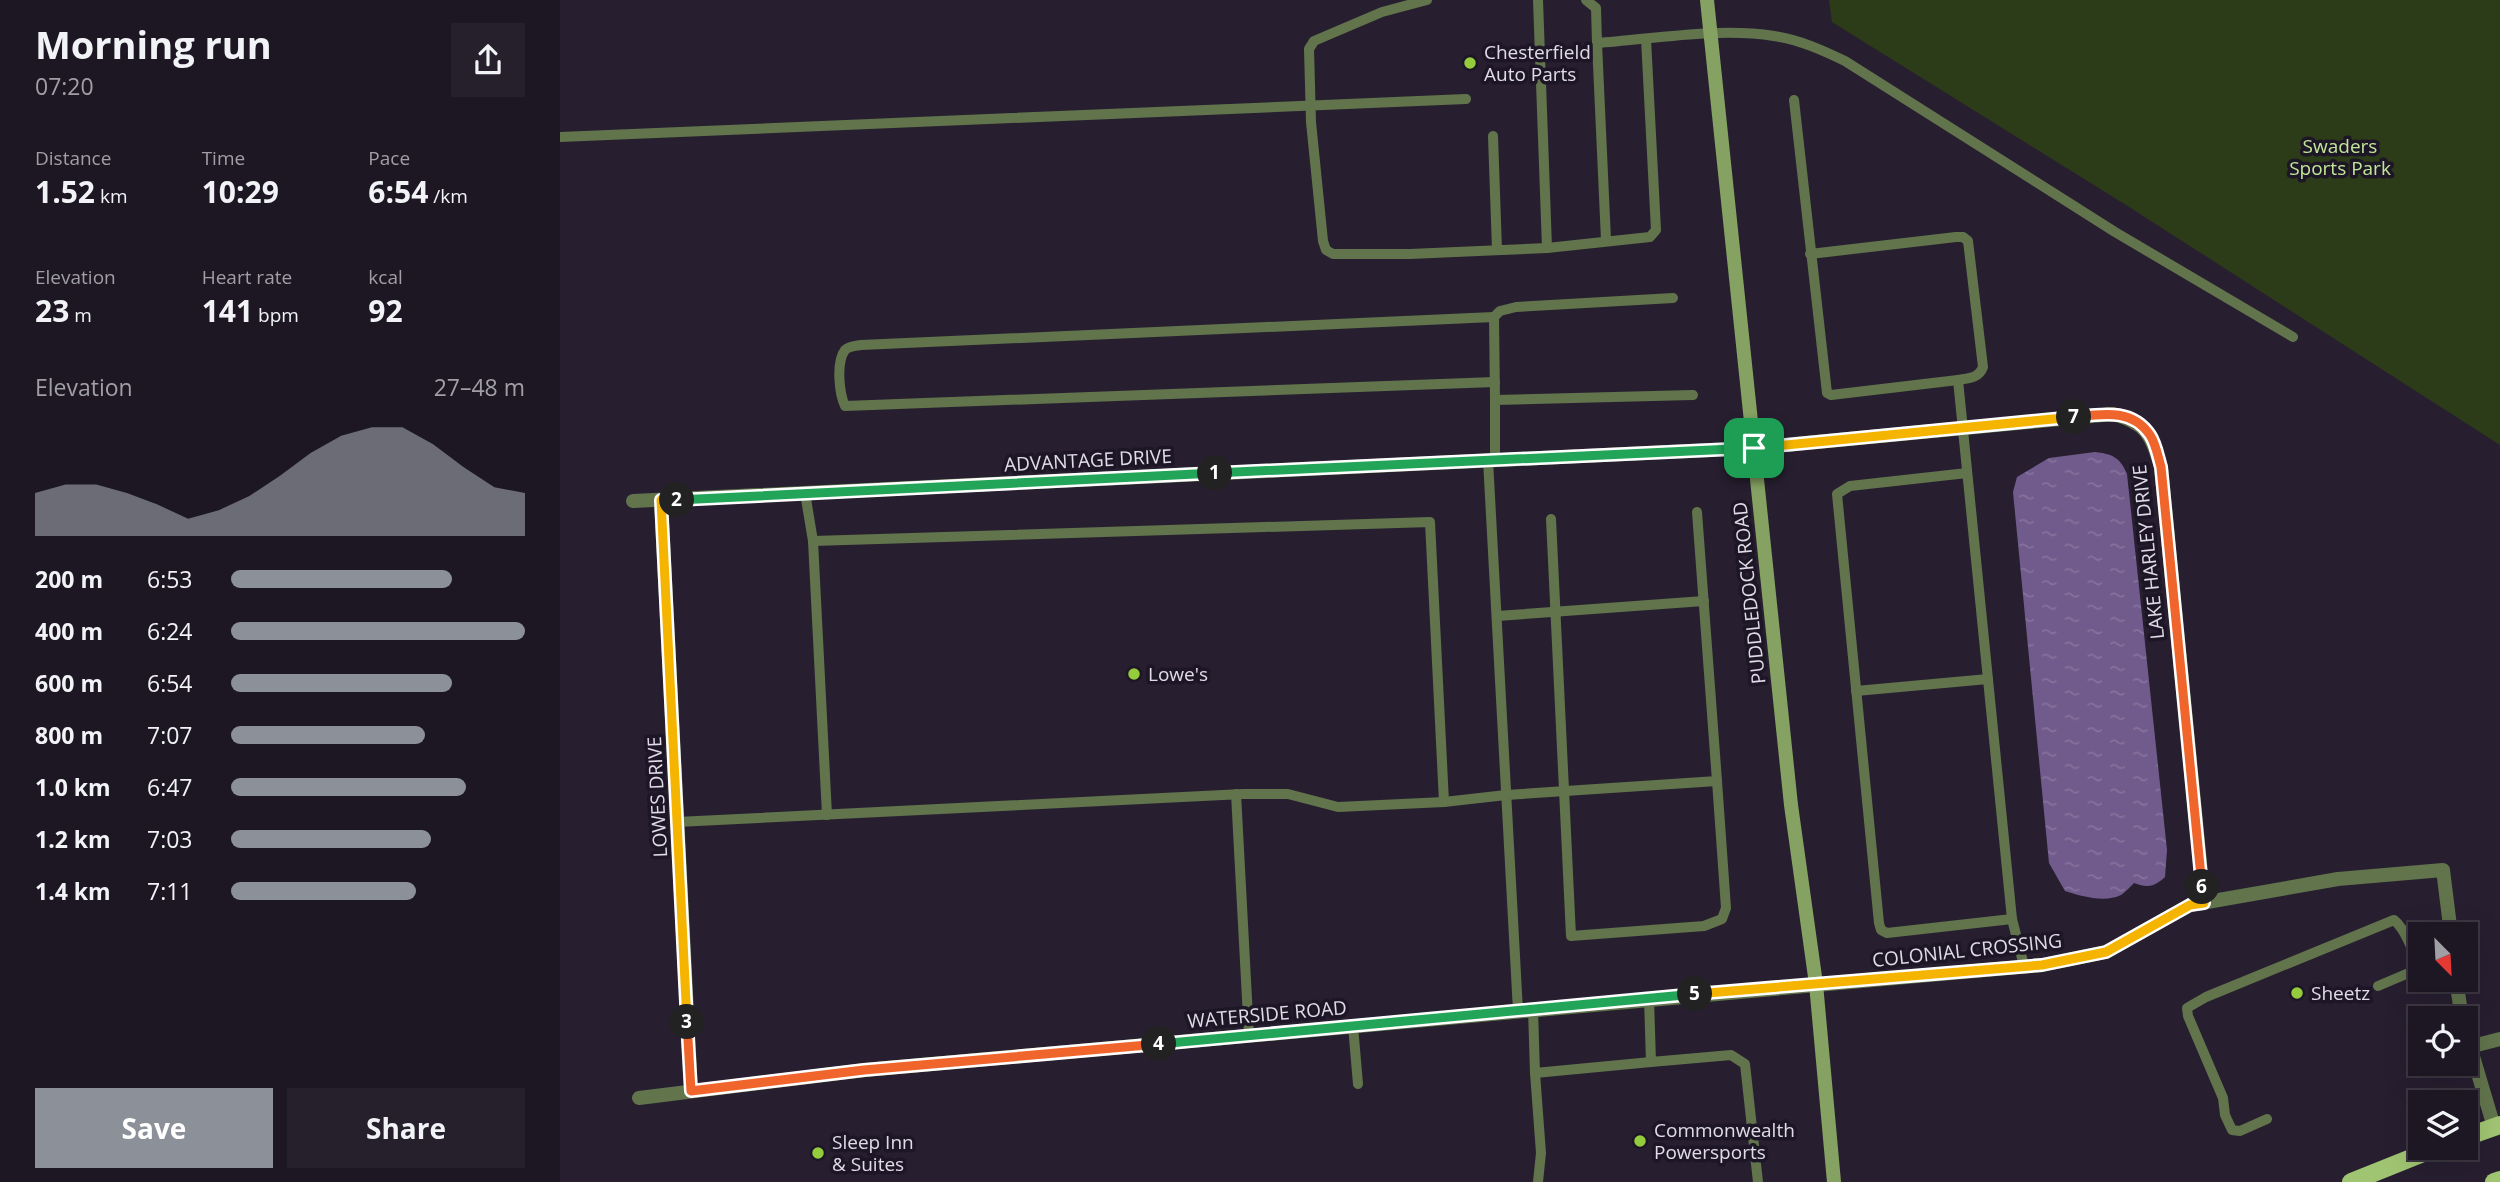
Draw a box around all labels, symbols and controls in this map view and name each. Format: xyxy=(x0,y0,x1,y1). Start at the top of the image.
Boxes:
text: Morning run xyxy=(35,18,272,70)
button: share xyxy=(451,23,525,97)
place label: Chesterfield Auto Parts xyxy=(1484,39,1591,87)
marker: Chesterfield Auto Parts xyxy=(1462,55,1478,71)
text: 07:20 xyxy=(35,70,94,102)
park label: Swaders Sports Park xyxy=(2289,133,2391,181)
text: Distance xyxy=(35,145,111,171)
text: Time xyxy=(202,145,245,171)
text: Pace xyxy=(368,145,410,171)
text: 1.52 xyxy=(35,171,95,212)
text: 10:29 xyxy=(202,171,279,212)
text: 6:54 xyxy=(368,171,428,212)
text: km xyxy=(95,183,128,209)
text: /km xyxy=(428,183,468,209)
text: Elevation xyxy=(35,264,116,290)
text: Heart rate xyxy=(202,264,292,290)
text: kcal xyxy=(368,264,403,290)
text: 23 xyxy=(35,290,69,331)
text: 141 xyxy=(202,290,253,331)
text: 92 xyxy=(368,290,403,331)
text: m xyxy=(69,302,92,328)
text: bpm xyxy=(253,302,299,328)
text: Elevation xyxy=(35,371,133,403)
text: 27–48 m xyxy=(434,371,525,403)
pin: 7 xyxy=(2056,400,2092,434)
text: 7 xyxy=(2068,403,2079,429)
pin xyxy=(1724,418,1784,478)
icon: arrive xyxy=(1735,429,1773,467)
street label: ADVANTAGE DRIVE xyxy=(1003,443,1173,477)
pin: 1 xyxy=(1198,456,1232,490)
text: 1 xyxy=(1209,459,1220,485)
street label: LAKE HARLEY DRIVE xyxy=(2126,463,2170,641)
pin: 2 xyxy=(660,482,694,518)
text: 2 xyxy=(671,486,682,512)
street label: PUDDLEDOCK ROAD xyxy=(1727,501,1771,685)
text: 200 m xyxy=(35,563,103,595)
text: 6:53 xyxy=(147,563,193,595)
text: 400 m xyxy=(35,615,103,647)
text: 6:24 xyxy=(147,615,193,647)
place label: Lowe's xyxy=(1148,661,1208,687)
marker: Lowe's xyxy=(1126,666,1142,682)
text: 600 m xyxy=(35,667,103,699)
text: 6:54 xyxy=(147,667,193,699)
text: 800 m xyxy=(35,719,103,751)
text: 7:07 xyxy=(147,719,193,751)
street label: LOWES DRIVE xyxy=(641,736,673,858)
text: 1.0 km xyxy=(35,771,111,803)
text: 6:47 xyxy=(147,771,193,803)
text: 1.2 km xyxy=(35,823,111,855)
text: 7:03 xyxy=(147,823,193,855)
pin: 6 xyxy=(2184,870,2220,904)
text: 6 xyxy=(2196,873,2207,899)
text: 1.4 km xyxy=(35,875,111,907)
text: 7:11 xyxy=(147,875,193,907)
north arrow xyxy=(2408,922,2478,992)
map controls xyxy=(2408,922,2478,1160)
street label: COLONIAL CROSSING xyxy=(1871,927,2063,973)
pin: 5 xyxy=(1678,976,1712,1012)
text: 5 xyxy=(1689,980,1700,1006)
place label: Sheetz xyxy=(2311,980,2370,1006)
marker: Sheetz xyxy=(2289,985,2305,1001)
street label: WATERSIDE ROAD xyxy=(1186,994,1348,1034)
pin: 3 xyxy=(670,1004,704,1040)
button: locate xyxy=(2408,1006,2478,1076)
text: 3 xyxy=(681,1008,692,1034)
pin: 4 xyxy=(1142,1026,1176,1062)
text: 4 xyxy=(1153,1030,1164,1056)
button: Save xyxy=(35,1088,273,1168)
button: Share xyxy=(287,1088,525,1168)
button: layers xyxy=(2408,1090,2478,1160)
place label: Commonwealth Powersports xyxy=(1654,1117,1795,1165)
place label: Sleep Inn & Suites xyxy=(832,1129,914,1177)
marker: Commonwealth Powersports xyxy=(1632,1133,1648,1149)
marker: Sleep Inn & Suites xyxy=(810,1145,826,1161)

